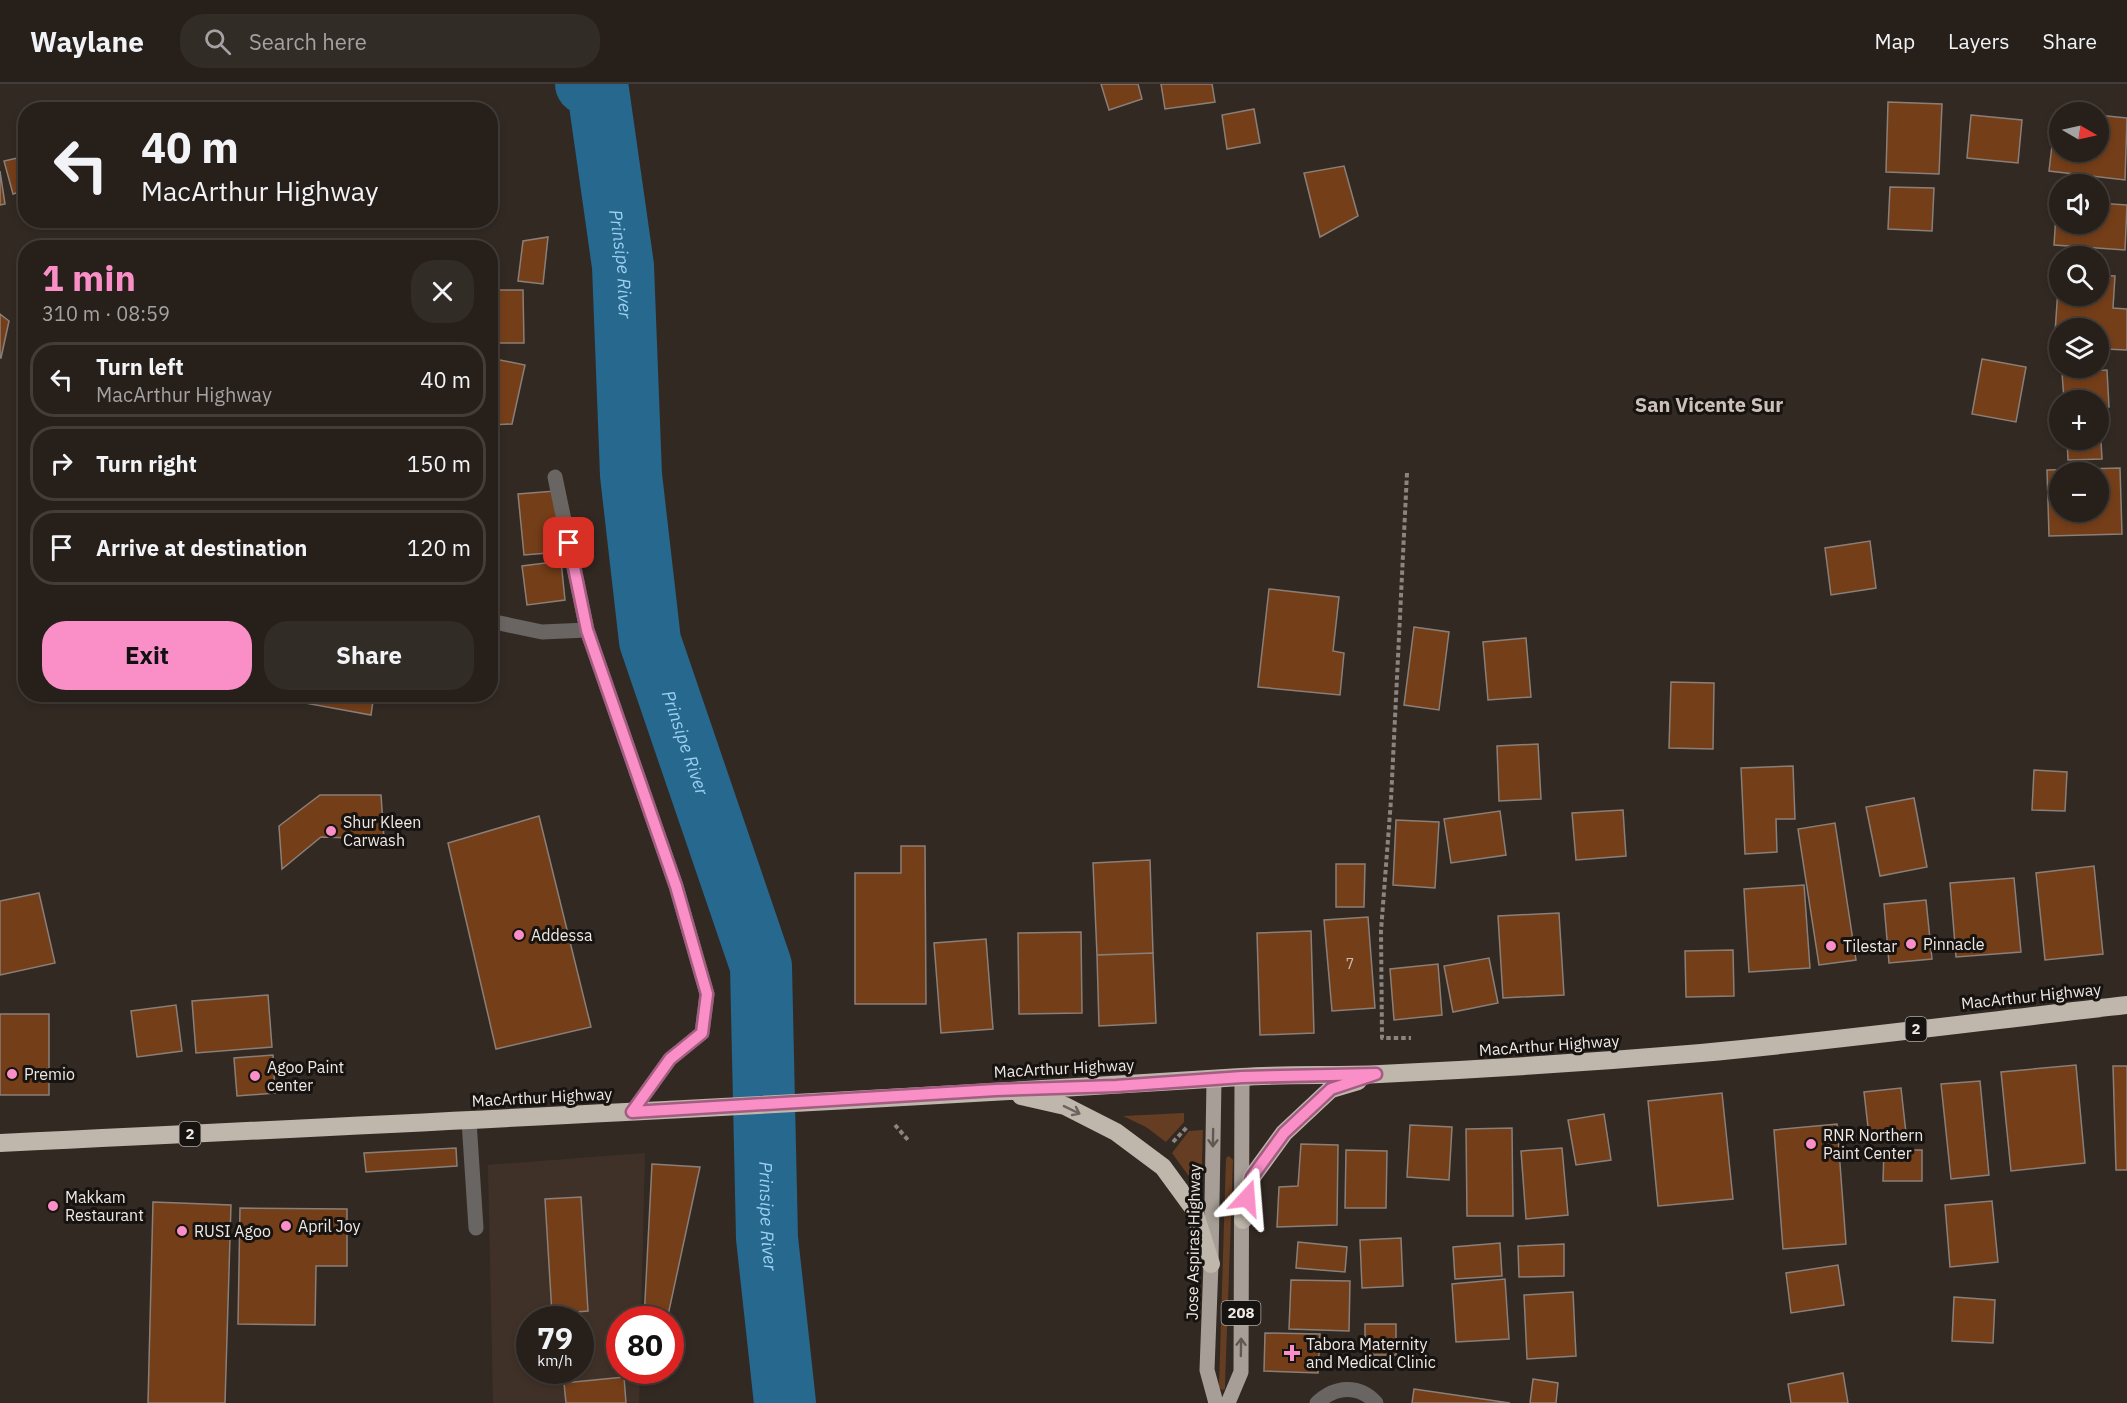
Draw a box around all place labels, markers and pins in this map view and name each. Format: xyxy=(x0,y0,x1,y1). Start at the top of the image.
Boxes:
pin xyxy=(543,517,594,568)
place label: Shur Kleen Carwash xyxy=(343,812,421,850)
marker: Shur Kleen Carwash xyxy=(324,824,338,838)
place label: Addessa xyxy=(531,925,593,945)
marker: Addessa xyxy=(512,928,526,942)
place label: Pinnacle xyxy=(1923,934,1985,954)
place label: Tilestar xyxy=(1843,936,1897,956)
marker: Pinnacle xyxy=(1904,937,1918,951)
marker: Tilestar xyxy=(1824,939,1838,953)
place label: Agoo Paint center xyxy=(267,1057,344,1095)
place label: Premio xyxy=(24,1064,75,1084)
marker: Premio xyxy=(5,1067,19,1081)
marker: Agoo Paint center xyxy=(248,1069,262,1083)
place label: RNR Northern Paint Center xyxy=(1823,1125,1923,1163)
marker: RNR Northern Paint Center xyxy=(1804,1137,1818,1151)
place label: Makkam Restaurant xyxy=(65,1187,144,1225)
marker: Makkam Restaurant xyxy=(46,1199,60,1213)
place label: April Joy xyxy=(298,1216,361,1236)
marker: April Joy xyxy=(279,1219,293,1233)
place label: RUSI Agoo xyxy=(194,1221,271,1241)
marker: RUSI Agoo xyxy=(175,1224,189,1238)
place label: Tabora Maternity and Medical Clinic xyxy=(1306,1334,1436,1372)
marker: Tabora Maternity and Medical Clinic xyxy=(1283,1344,1301,1362)

